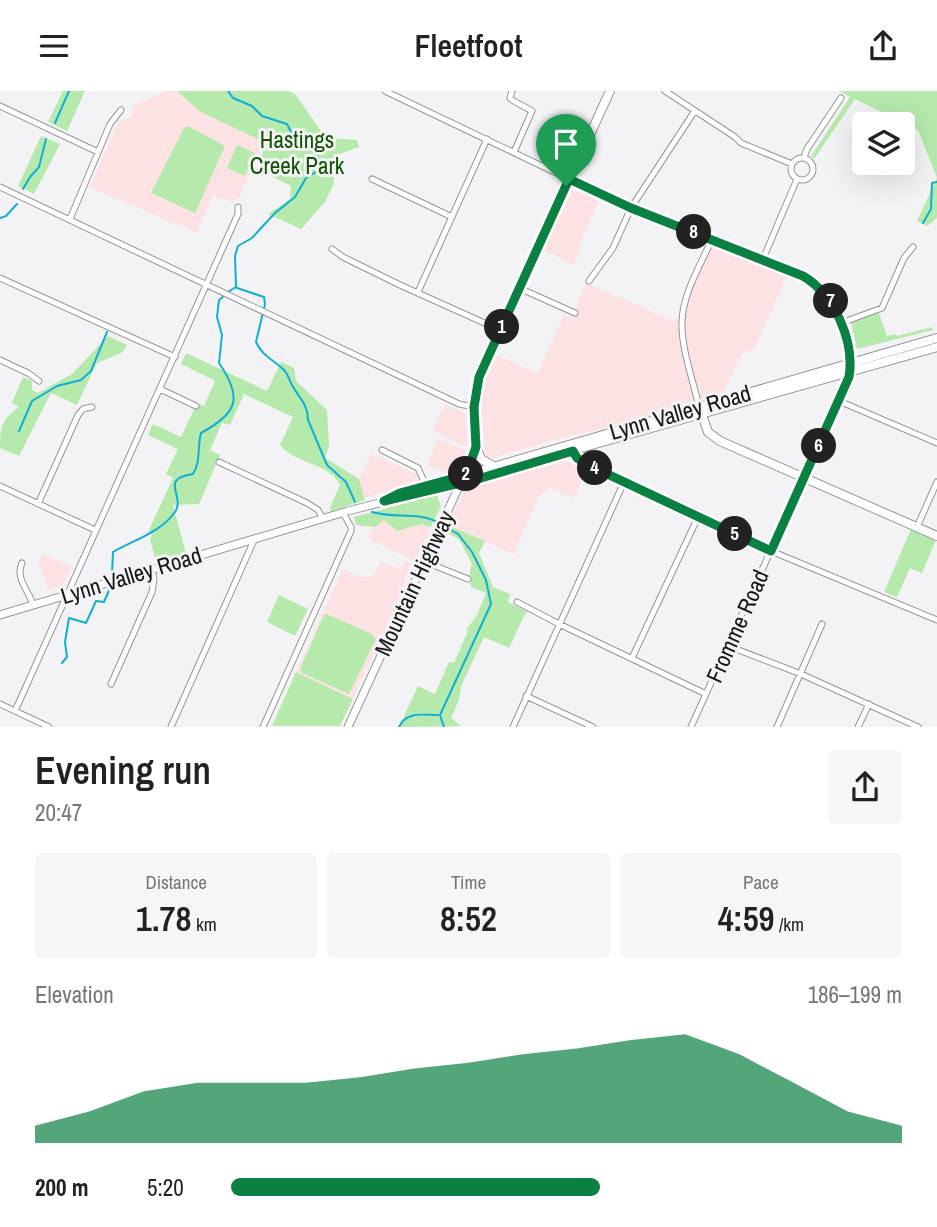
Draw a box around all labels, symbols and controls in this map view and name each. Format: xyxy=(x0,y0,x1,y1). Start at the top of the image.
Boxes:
text: Fleetfoot xyxy=(415,24,522,67)
icon: menu xyxy=(35,27,73,65)
icon: share xyxy=(864,27,902,65)
map controls xyxy=(852,112,915,175)
button: layers xyxy=(852,112,915,175)
pin xyxy=(536,114,596,186)
park label: Hastings Creek Park xyxy=(250,124,345,181)
icon: arrive xyxy=(547,125,585,163)
pin: 8 xyxy=(676,215,712,249)
text: 8 xyxy=(689,218,698,244)
pin: 7 xyxy=(814,283,848,319)
text: 7 xyxy=(826,287,835,313)
pin: 1 xyxy=(484,309,520,345)
text: 1 xyxy=(497,313,506,339)
street label: Lynn Valley Road xyxy=(606,377,754,447)
pin: 6 xyxy=(802,429,836,463)
text: 6 xyxy=(814,432,823,458)
pin: 4 xyxy=(578,451,612,485)
text: 4 xyxy=(590,454,599,480)
pin: 2 xyxy=(448,457,484,491)
text: 2 xyxy=(461,460,470,486)
street label: Mountain Highway xyxy=(367,505,462,661)
pin: 5 xyxy=(718,517,752,551)
text: 5 xyxy=(730,520,739,546)
street label: Lynn Valley Road xyxy=(57,539,205,611)
street label: Fromme Road xyxy=(698,565,776,687)
text: Evening run xyxy=(35,745,211,796)
button: share xyxy=(828,750,902,824)
text: 20:47 xyxy=(35,797,82,828)
text: Distance xyxy=(145,869,207,895)
text: Time xyxy=(451,869,486,895)
text: Pace xyxy=(743,869,779,895)
text: 1.78 xyxy=(136,895,192,942)
text: 8:52 xyxy=(440,895,497,942)
text: 4:59 xyxy=(718,895,775,942)
text: km xyxy=(192,911,217,937)
text: /km xyxy=(775,911,804,937)
text: Elevation xyxy=(35,979,114,1010)
text: 186–199 m xyxy=(808,979,902,1010)
text: 200 m xyxy=(35,1172,88,1203)
text: 5:20 xyxy=(147,1172,184,1203)

